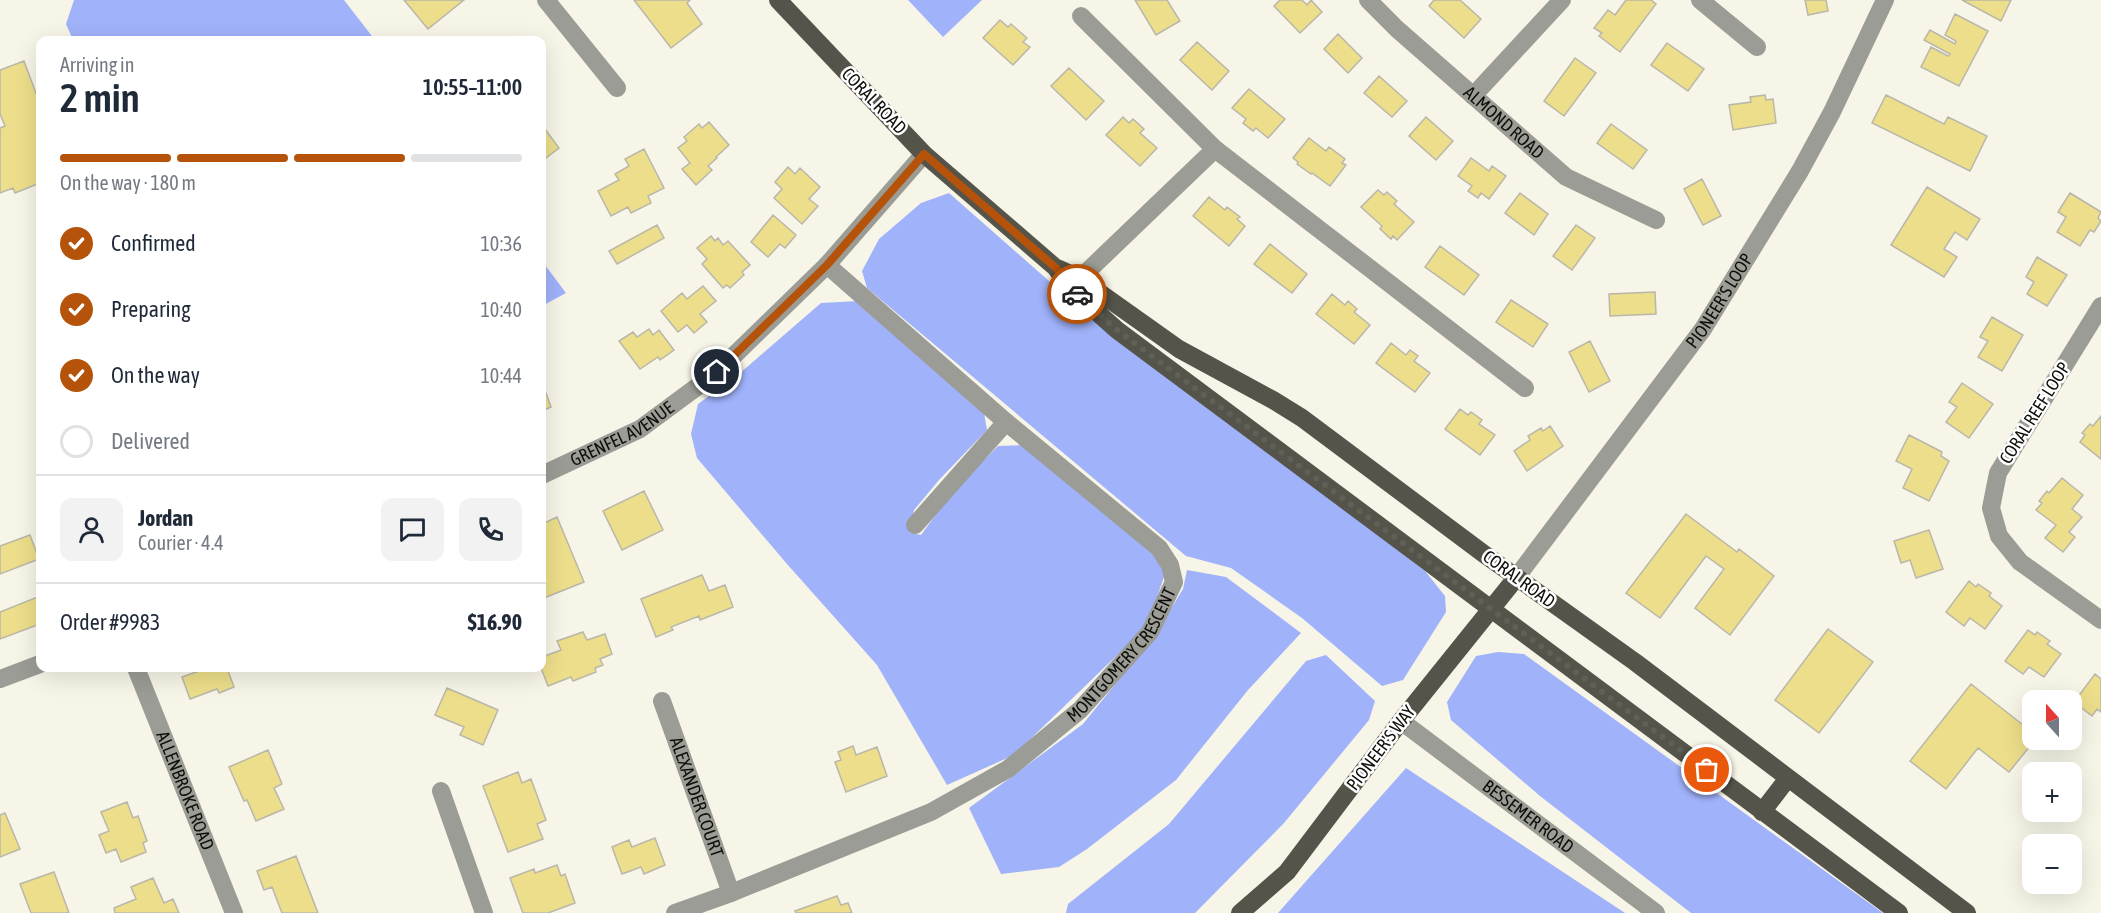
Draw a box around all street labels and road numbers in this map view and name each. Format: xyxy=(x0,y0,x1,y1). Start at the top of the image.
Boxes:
street label: CORAL ROAD xyxy=(838,63,911,138)
street label: ALMOND ROAD xyxy=(1460,81,1549,163)
street label: PIONEER'S LOOP xyxy=(1681,249,1757,352)
street label: CORAL REEF LOOP xyxy=(1995,358,2074,467)
street label: GRENFEL AVENUE xyxy=(567,397,678,470)
street label: CORAL ROAD xyxy=(1479,545,1559,612)
street label: MONTGOMERY CRESCENT xyxy=(1062,584,1180,726)
street label: PIONEER'S WAY xyxy=(1342,701,1419,794)
street label: ALLENBROKE ROAD xyxy=(152,728,219,853)
street label: ALEXANDER COURT xyxy=(666,734,728,860)
street label: BESSEMER ROAD xyxy=(1479,775,1578,857)

